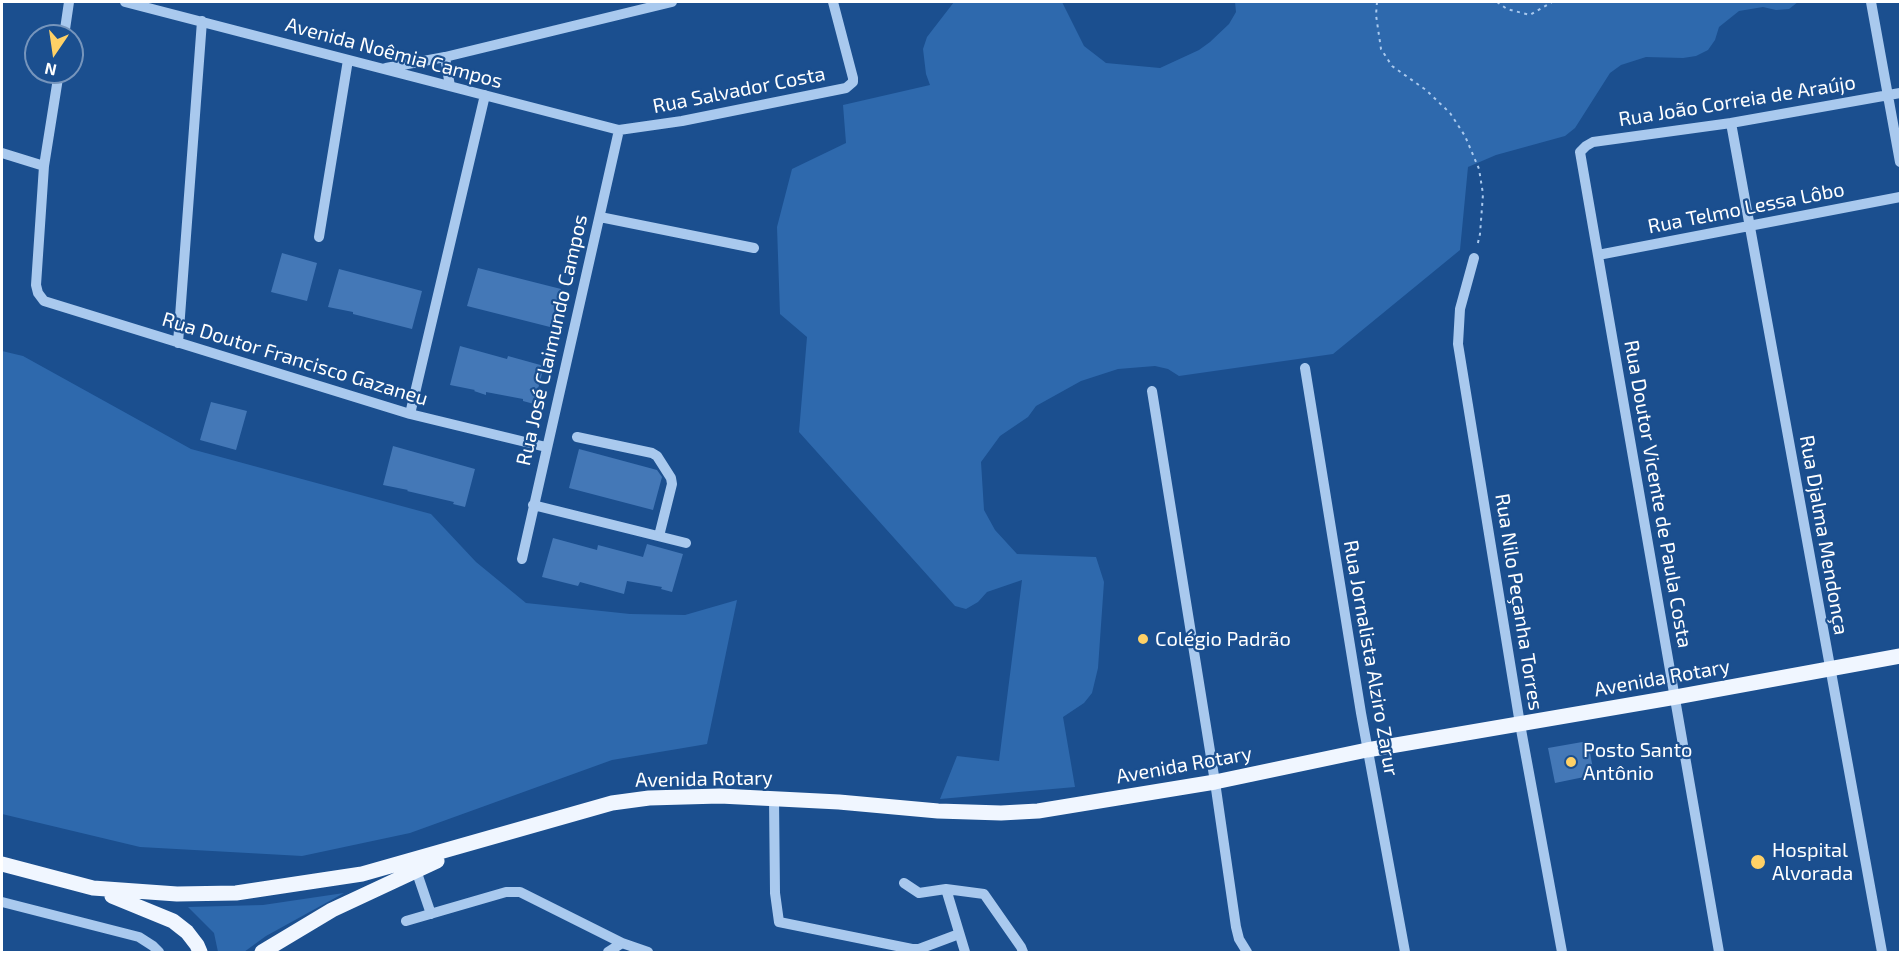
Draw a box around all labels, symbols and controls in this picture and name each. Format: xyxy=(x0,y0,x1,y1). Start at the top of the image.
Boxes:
street label: Avenida Noêmia Campos xyxy=(283,12,505,94)
north arrow xyxy=(24,24,84,84)
text: N xyxy=(43,60,58,81)
street label: Rua Salvador Costa xyxy=(651,62,827,118)
street label: Rua João Correia de Araújo xyxy=(1617,70,1857,132)
street label: Rua Telmo Lessa Lôbo xyxy=(1646,177,1846,239)
street label: Rua José Claimundo Campos xyxy=(511,212,593,468)
street label: Rua Doutor Francisco Gazaneu xyxy=(159,307,431,411)
street label: Rua Doutor Vicente de Paula Costa xyxy=(1619,338,1697,650)
street label: Rua Djalma Mendonça xyxy=(1795,433,1853,637)
street label: Rua Nilo Peçanha Torres xyxy=(1490,492,1548,712)
street label: Rua Jornalista Alziro Zarur xyxy=(1338,538,1404,778)
place label: Colégio Padrão xyxy=(1155,627,1291,651)
marker: Colégio Padrão xyxy=(1136,632,1150,646)
street label: Avenida Rotary xyxy=(1592,654,1732,702)
place label: Posto Santo Antônio xyxy=(1583,738,1692,785)
street label: Avenida Rotary xyxy=(1114,741,1254,789)
marker: Posto Santo Antônio xyxy=(1564,755,1578,769)
street label: Avenida Rotary xyxy=(635,766,773,792)
place label: Hospital Alvorada xyxy=(1772,838,1853,885)
marker: Hospital Alvorada xyxy=(1749,853,1767,871)

